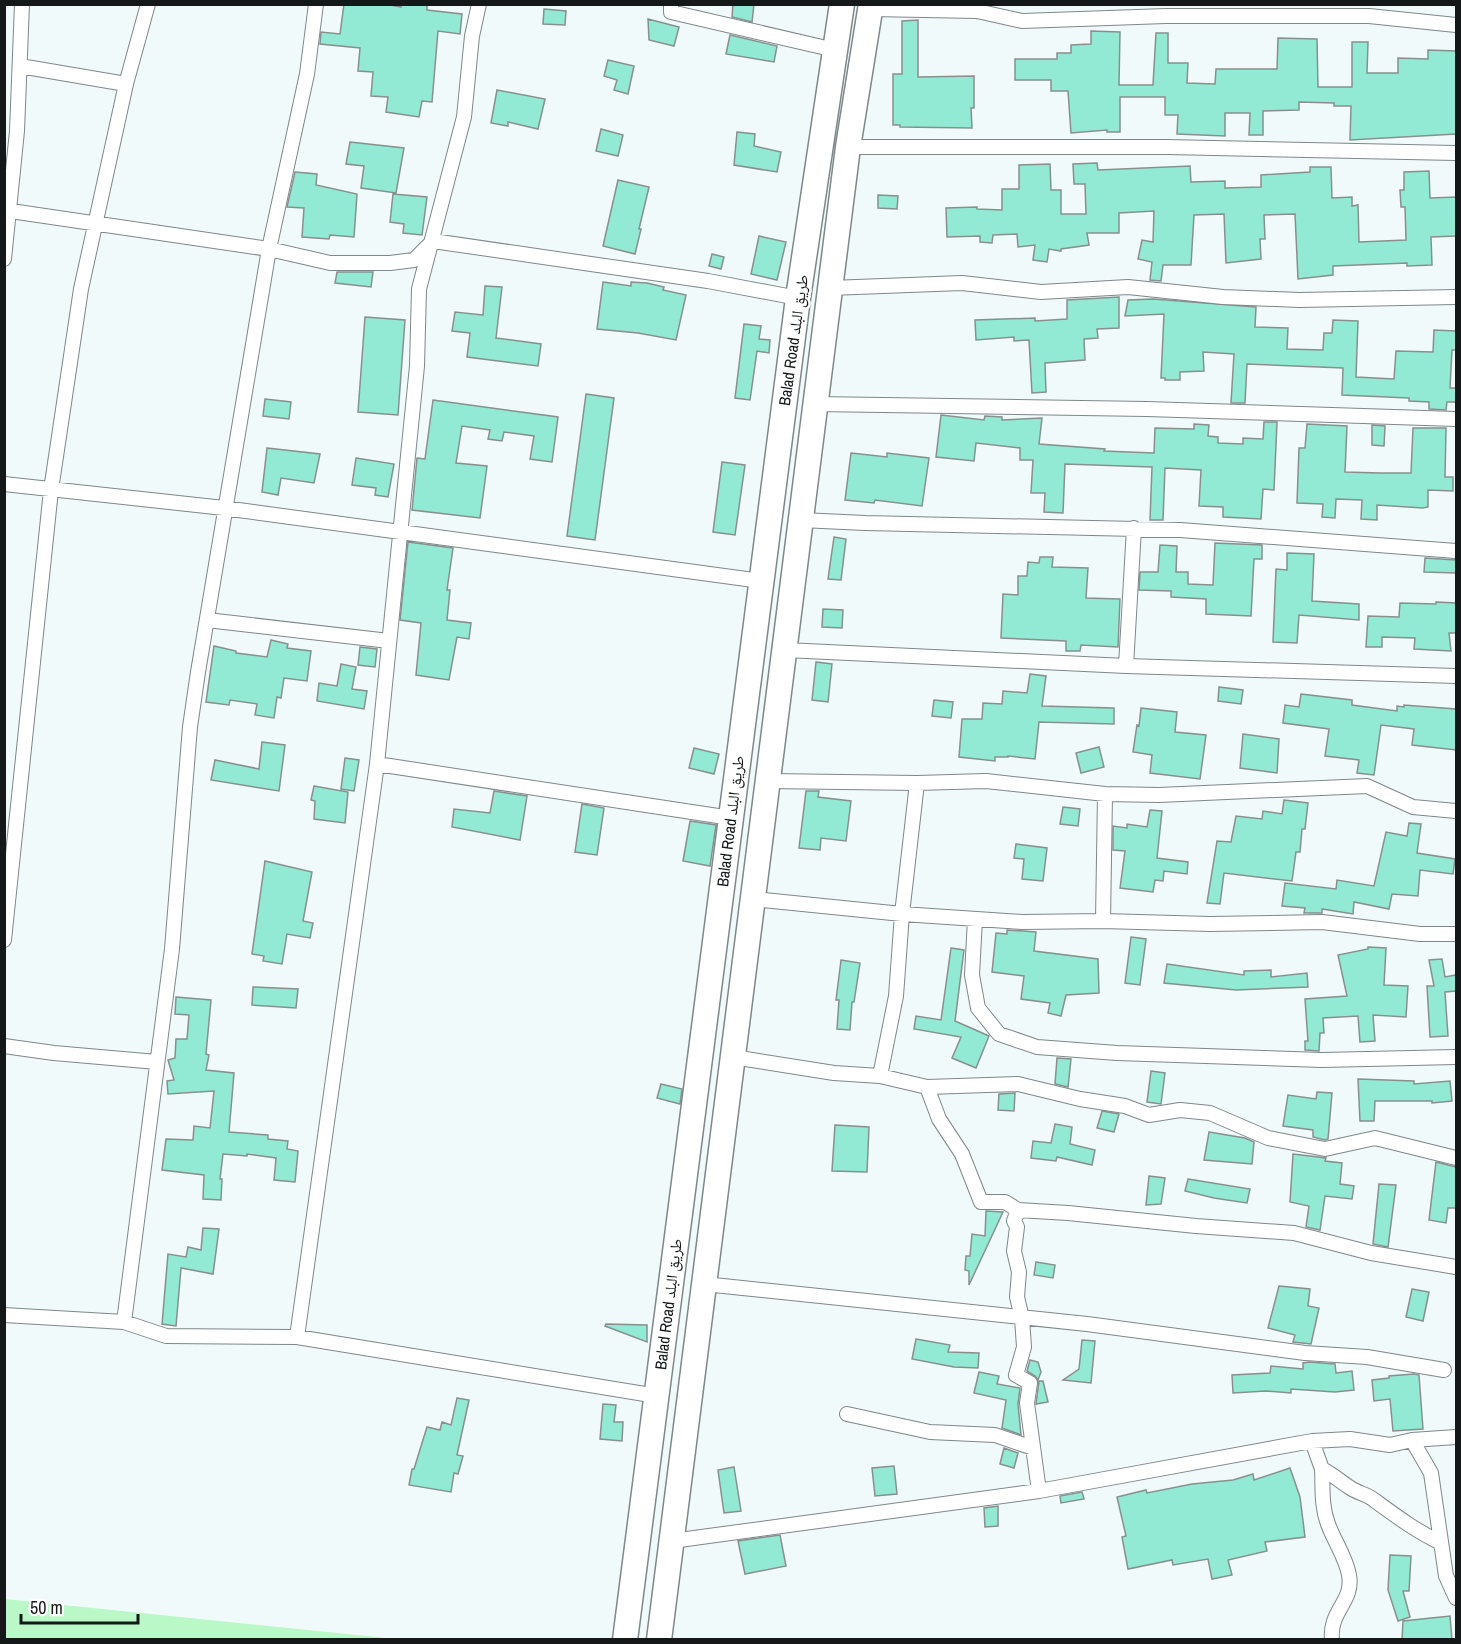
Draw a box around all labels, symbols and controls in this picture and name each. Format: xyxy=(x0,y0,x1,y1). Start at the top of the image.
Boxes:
street label: Balad Road طريق البلد xyxy=(773,273,813,407)
street label: Balad Road طريق البلد xyxy=(711,754,749,888)
street label: Balad Road طريق البلد xyxy=(649,1237,687,1371)
scale bar xyxy=(21,1587,138,1625)
text: 50 m xyxy=(30,1595,63,1620)

